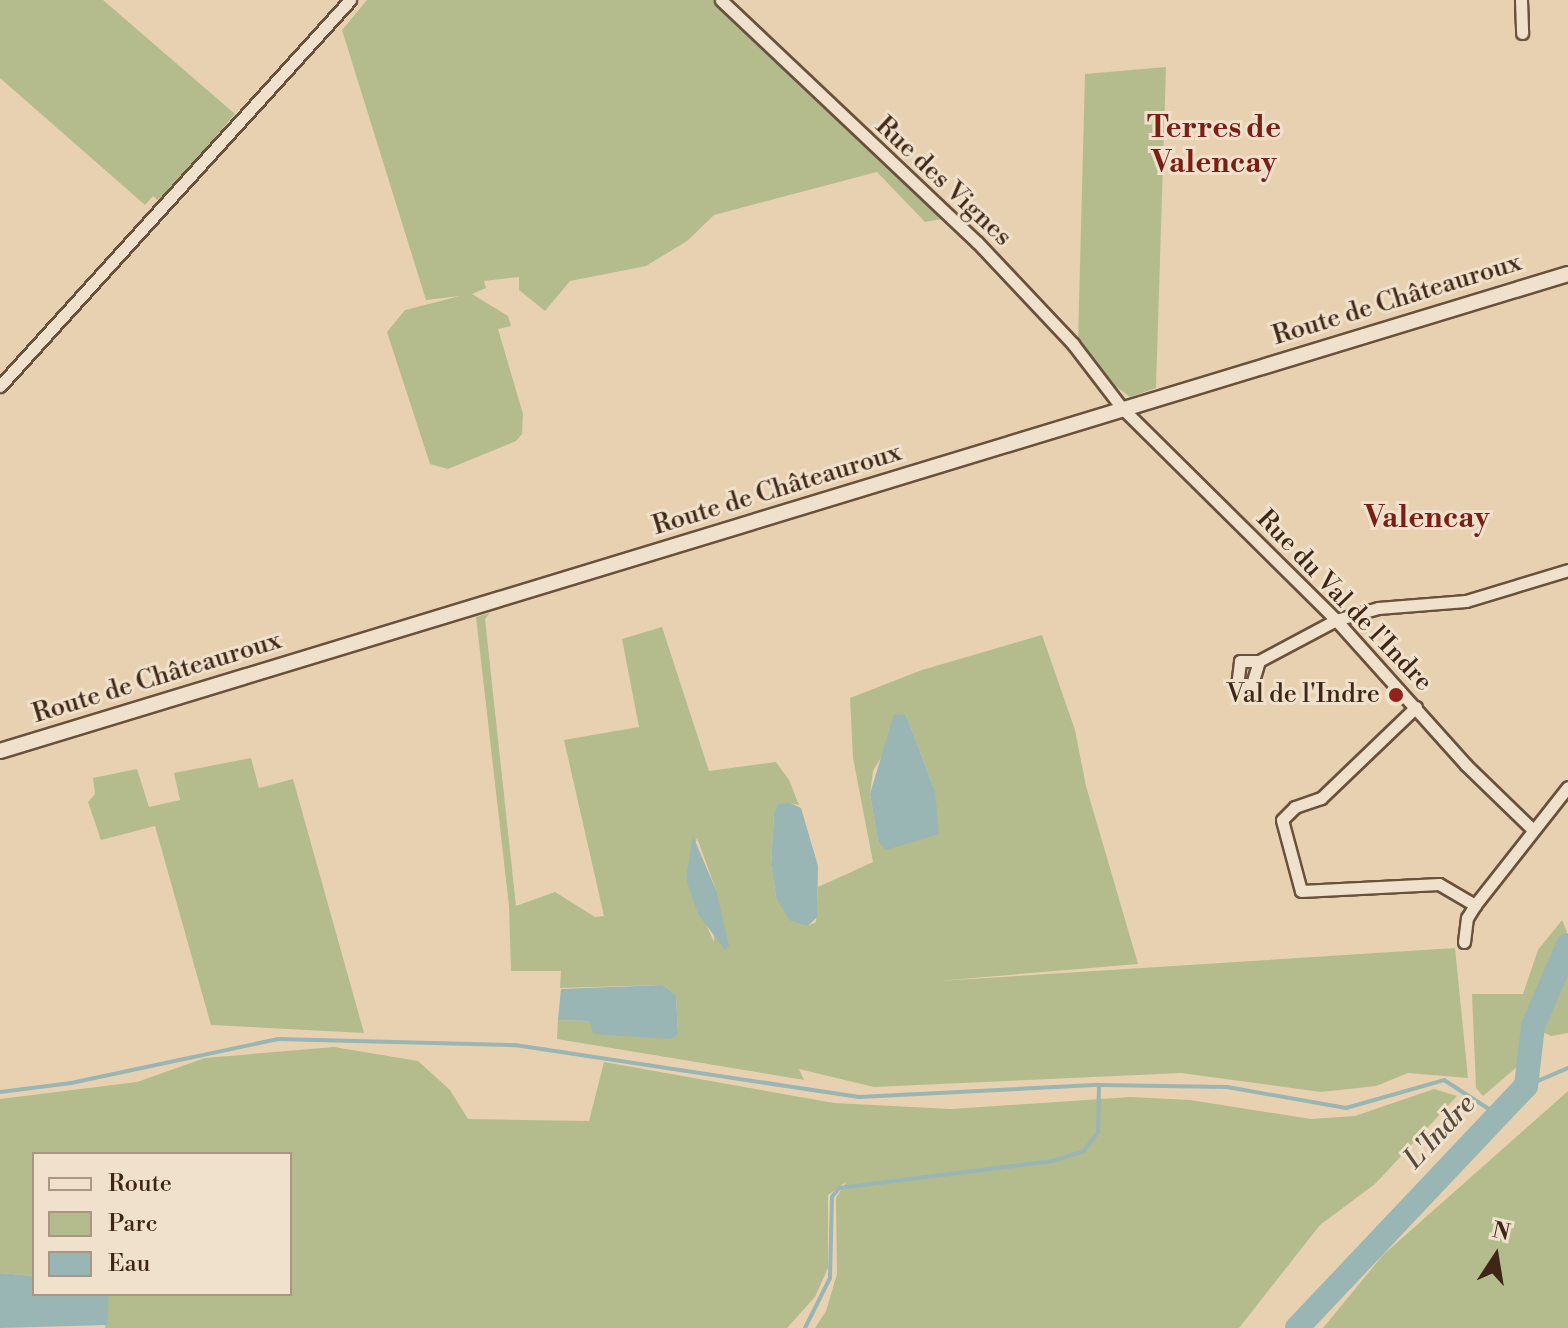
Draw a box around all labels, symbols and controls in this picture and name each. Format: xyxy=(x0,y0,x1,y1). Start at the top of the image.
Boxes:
district label: Terres de Valencay xyxy=(1147,110,1281,180)
street label: Rue des Vignes xyxy=(868,111,1018,253)
street label: Route de Châteauroux xyxy=(1269,247,1525,353)
street label: Route de Châteauroux xyxy=(649,437,905,543)
district label: Valencay xyxy=(1364,500,1490,536)
street label: Rue du Val de l'Indre xyxy=(1249,504,1439,698)
street label: Route de Châteauroux xyxy=(29,625,285,731)
place label: Val de l'Indre xyxy=(1226,679,1380,711)
marker: Val de l'Indre xyxy=(1387,686,1405,704)
water label: L'Indre xyxy=(1397,1088,1483,1176)
legend xyxy=(32,1152,292,1296)
text: Route xyxy=(108,1169,172,1199)
text: Parc xyxy=(108,1209,158,1239)
north arrow xyxy=(1456,1216,1536,1296)
text: N xyxy=(1490,1217,1512,1247)
text: Eau xyxy=(108,1249,150,1279)

